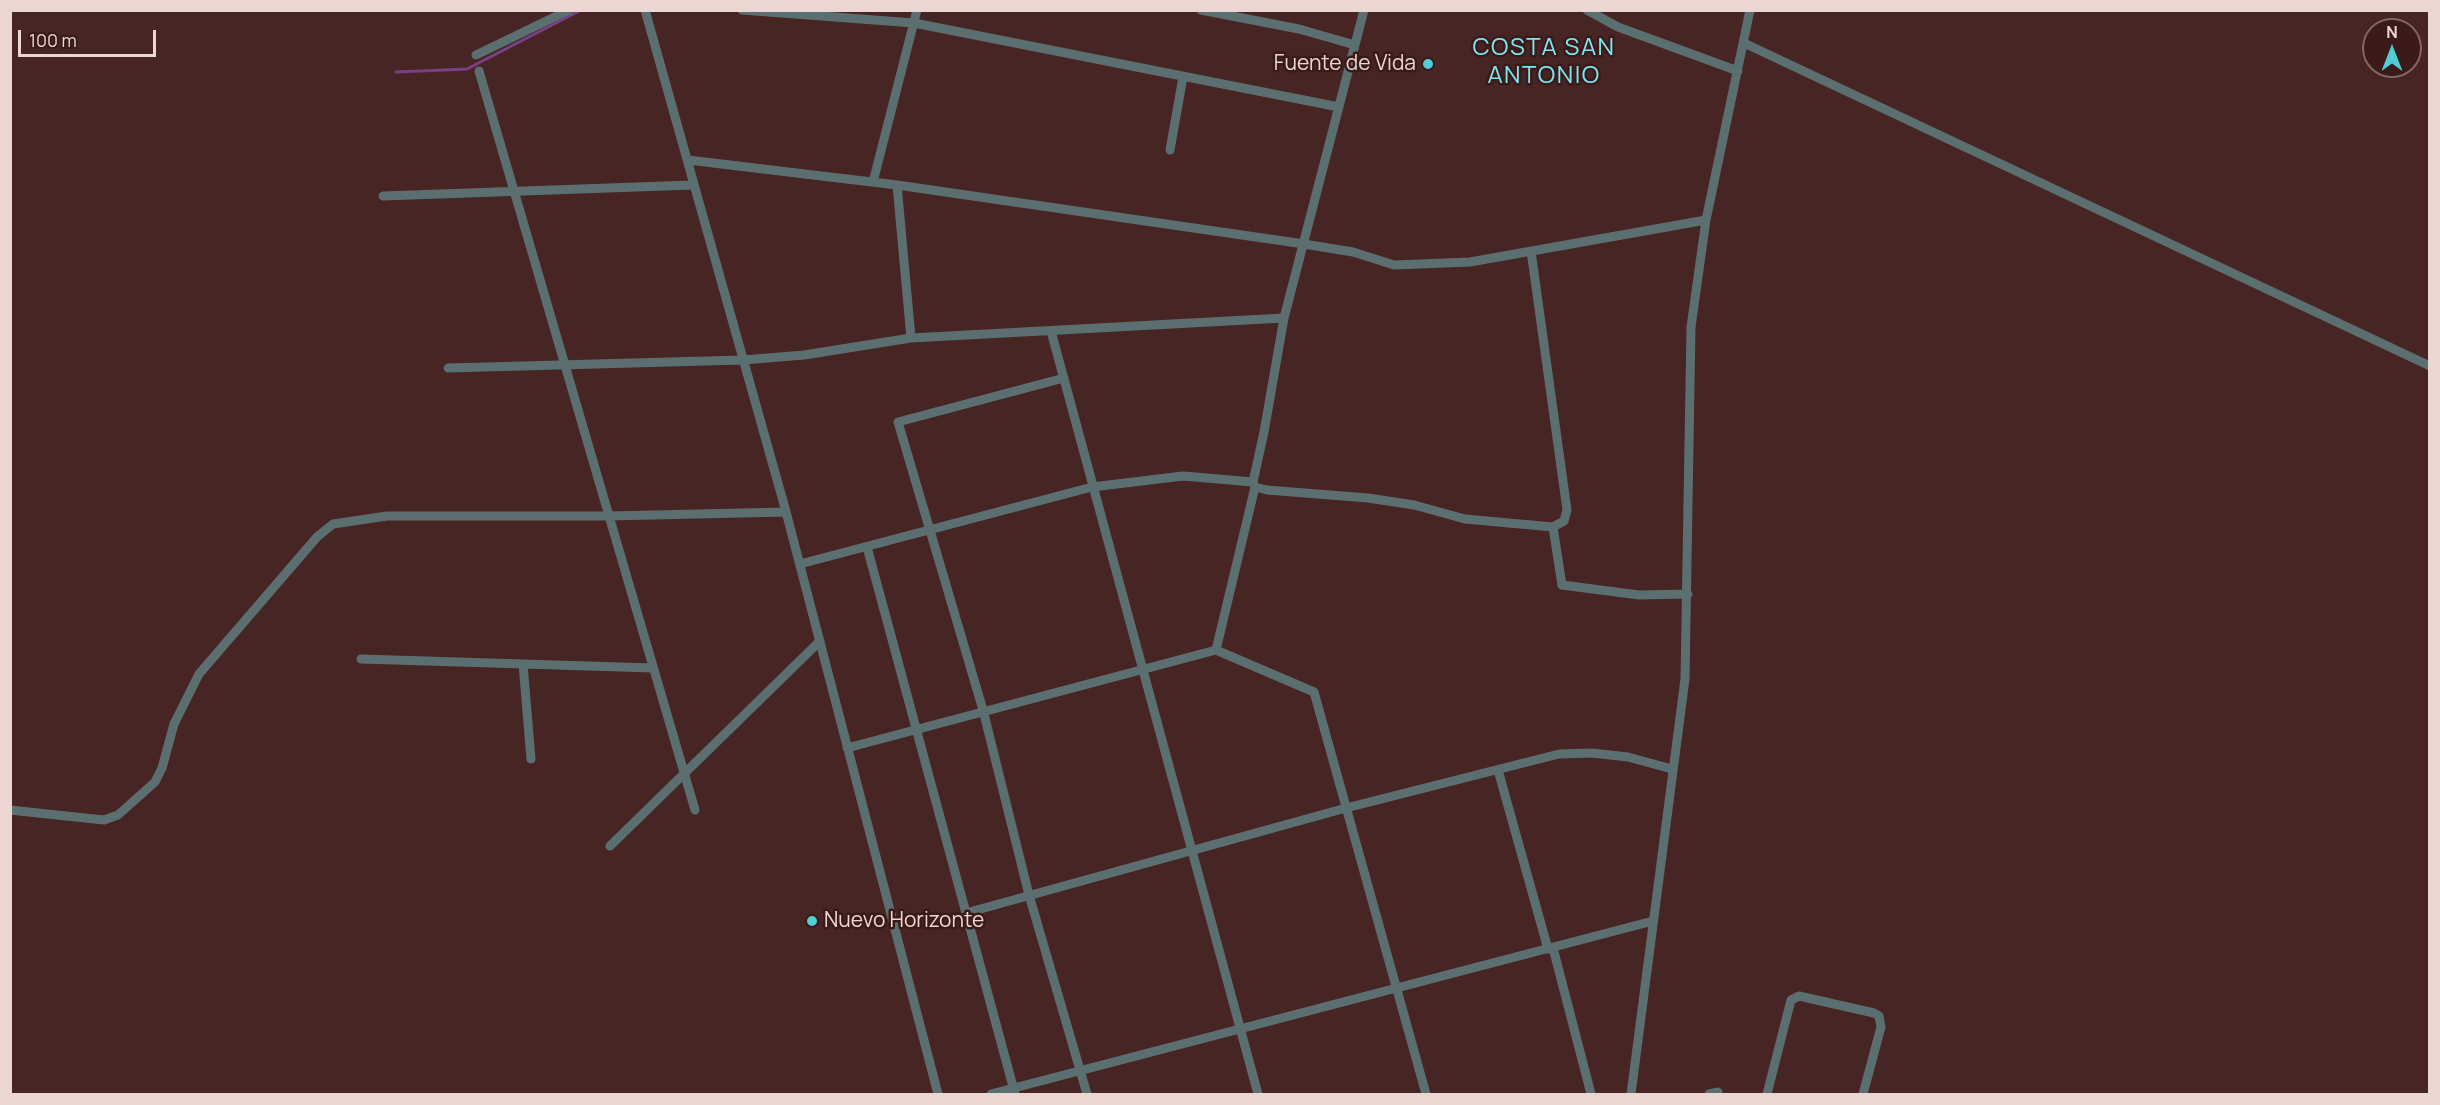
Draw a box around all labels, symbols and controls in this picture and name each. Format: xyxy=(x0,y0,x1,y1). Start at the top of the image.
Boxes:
scale bar xyxy=(21,18,159,56)
north arrow xyxy=(2362,18,2422,78)
text: N xyxy=(2386,21,2398,43)
text: 100 m xyxy=(29,28,77,52)
district label: COSTA SAN ANTONIO xyxy=(1472,34,1616,90)
place label: Fuente de Vida xyxy=(1274,51,1416,77)
marker: Fuente de Vida xyxy=(1421,57,1435,71)
place label: Nuevo Horizonte xyxy=(824,908,984,934)
marker: Nuevo Horizonte xyxy=(805,914,819,928)

